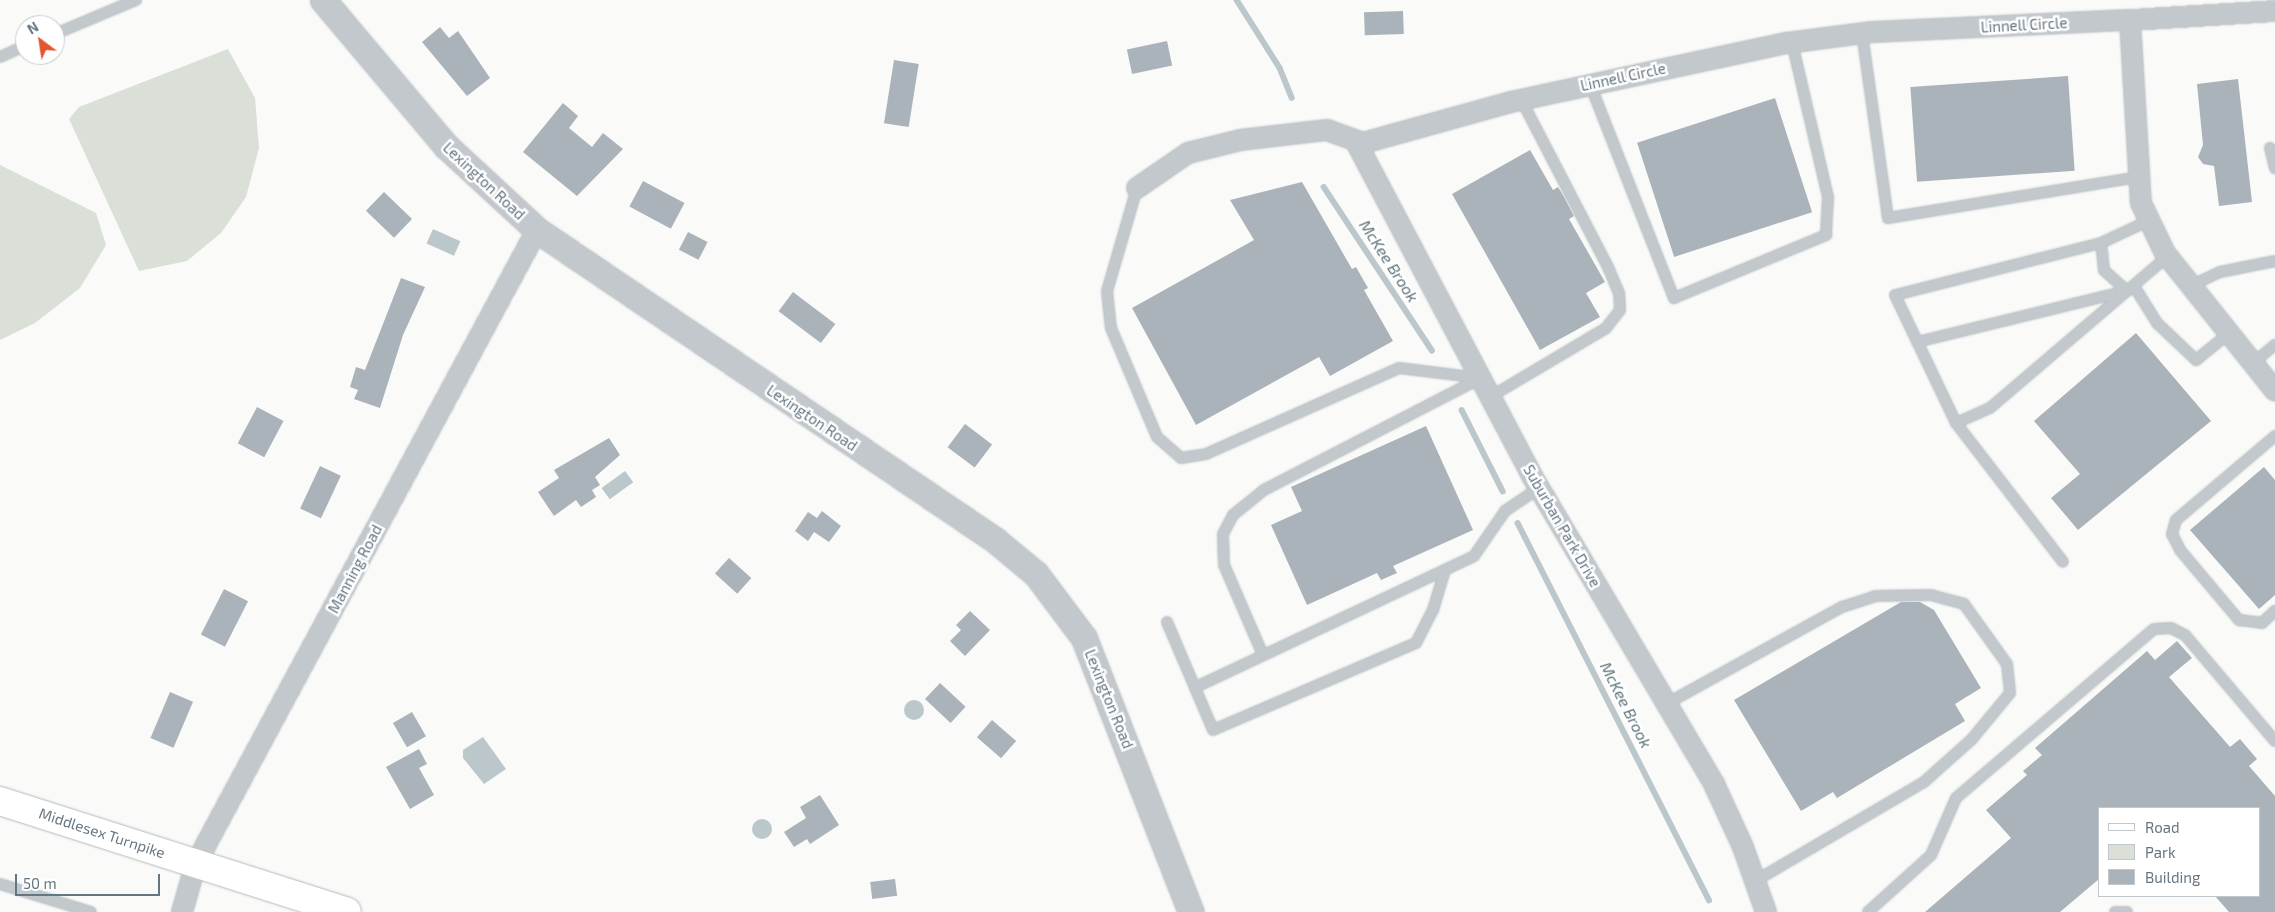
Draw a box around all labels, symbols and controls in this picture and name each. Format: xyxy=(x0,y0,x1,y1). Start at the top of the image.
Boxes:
street label: Linnell Circle xyxy=(1980,14,2068,36)
north arrow xyxy=(15,15,65,65)
text: N xyxy=(24,18,41,37)
street label: Linnell Circle xyxy=(1579,59,1667,95)
street label: Lexington Road xyxy=(439,139,529,223)
water label: McKee Brook xyxy=(1355,216,1423,306)
street label: Lexington Road xyxy=(763,381,861,455)
street label: Suburban Park Drive xyxy=(1520,462,1604,590)
street label: Manning Road xyxy=(324,522,386,616)
street label: Lexington Road xyxy=(1081,647,1137,751)
water label: McKee Brook xyxy=(1596,659,1656,751)
street label: Middlesex Turnpike xyxy=(36,804,168,862)
legend xyxy=(2098,807,2260,897)
text: Road xyxy=(2145,818,2180,836)
text: Park xyxy=(2145,843,2176,861)
scale bar xyxy=(18,864,162,896)
text: Building xyxy=(2145,868,2200,886)
text: 50 m xyxy=(23,874,57,892)

